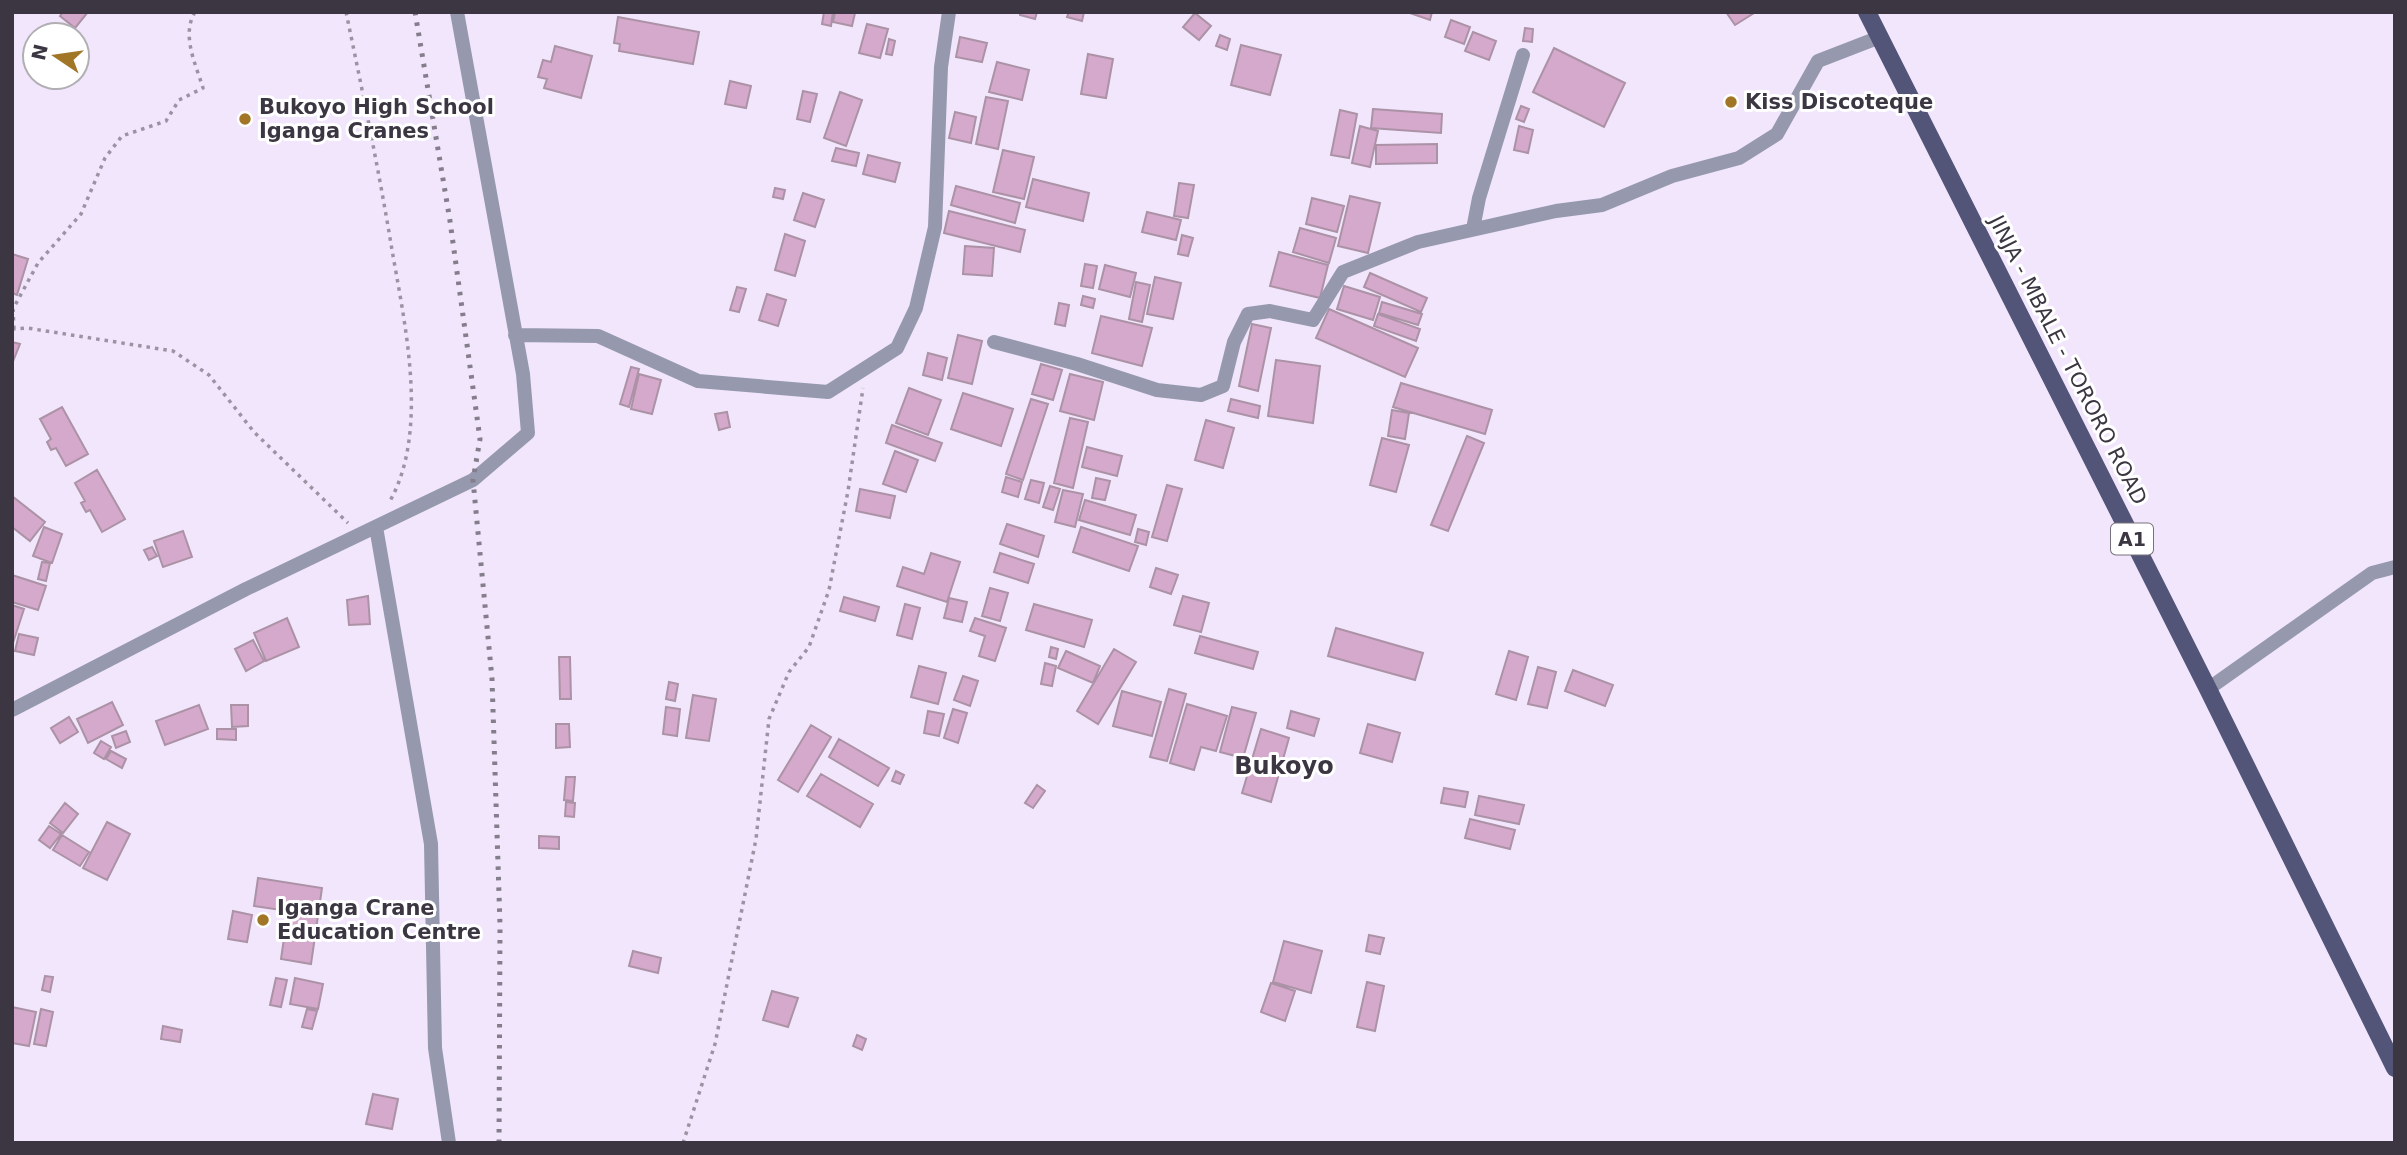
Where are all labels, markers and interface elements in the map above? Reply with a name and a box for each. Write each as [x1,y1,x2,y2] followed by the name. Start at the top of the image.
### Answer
[21,21,91,91] north arrow
[27,42,52,62] text: N
[1745,90,1933,114] place label: Kiss Discoteque
[1723,94,1739,110] marker: Kiss Discoteque
[259,95,494,143] place label: Bukoyo High School Iganga Cranes
[237,111,253,127] marker: Bukoyo High School Iganga Cranes
[1983,210,2152,509] street label: JINJA - MBALE - TORORO ROAD
[2111,524,2153,554] road number: A1
[1234,752,1334,780] district label: Bukoyo
[277,896,481,944] place label: Iganga Crane Education Centre
[255,912,271,928] marker: Iganga Crane Education Centre

